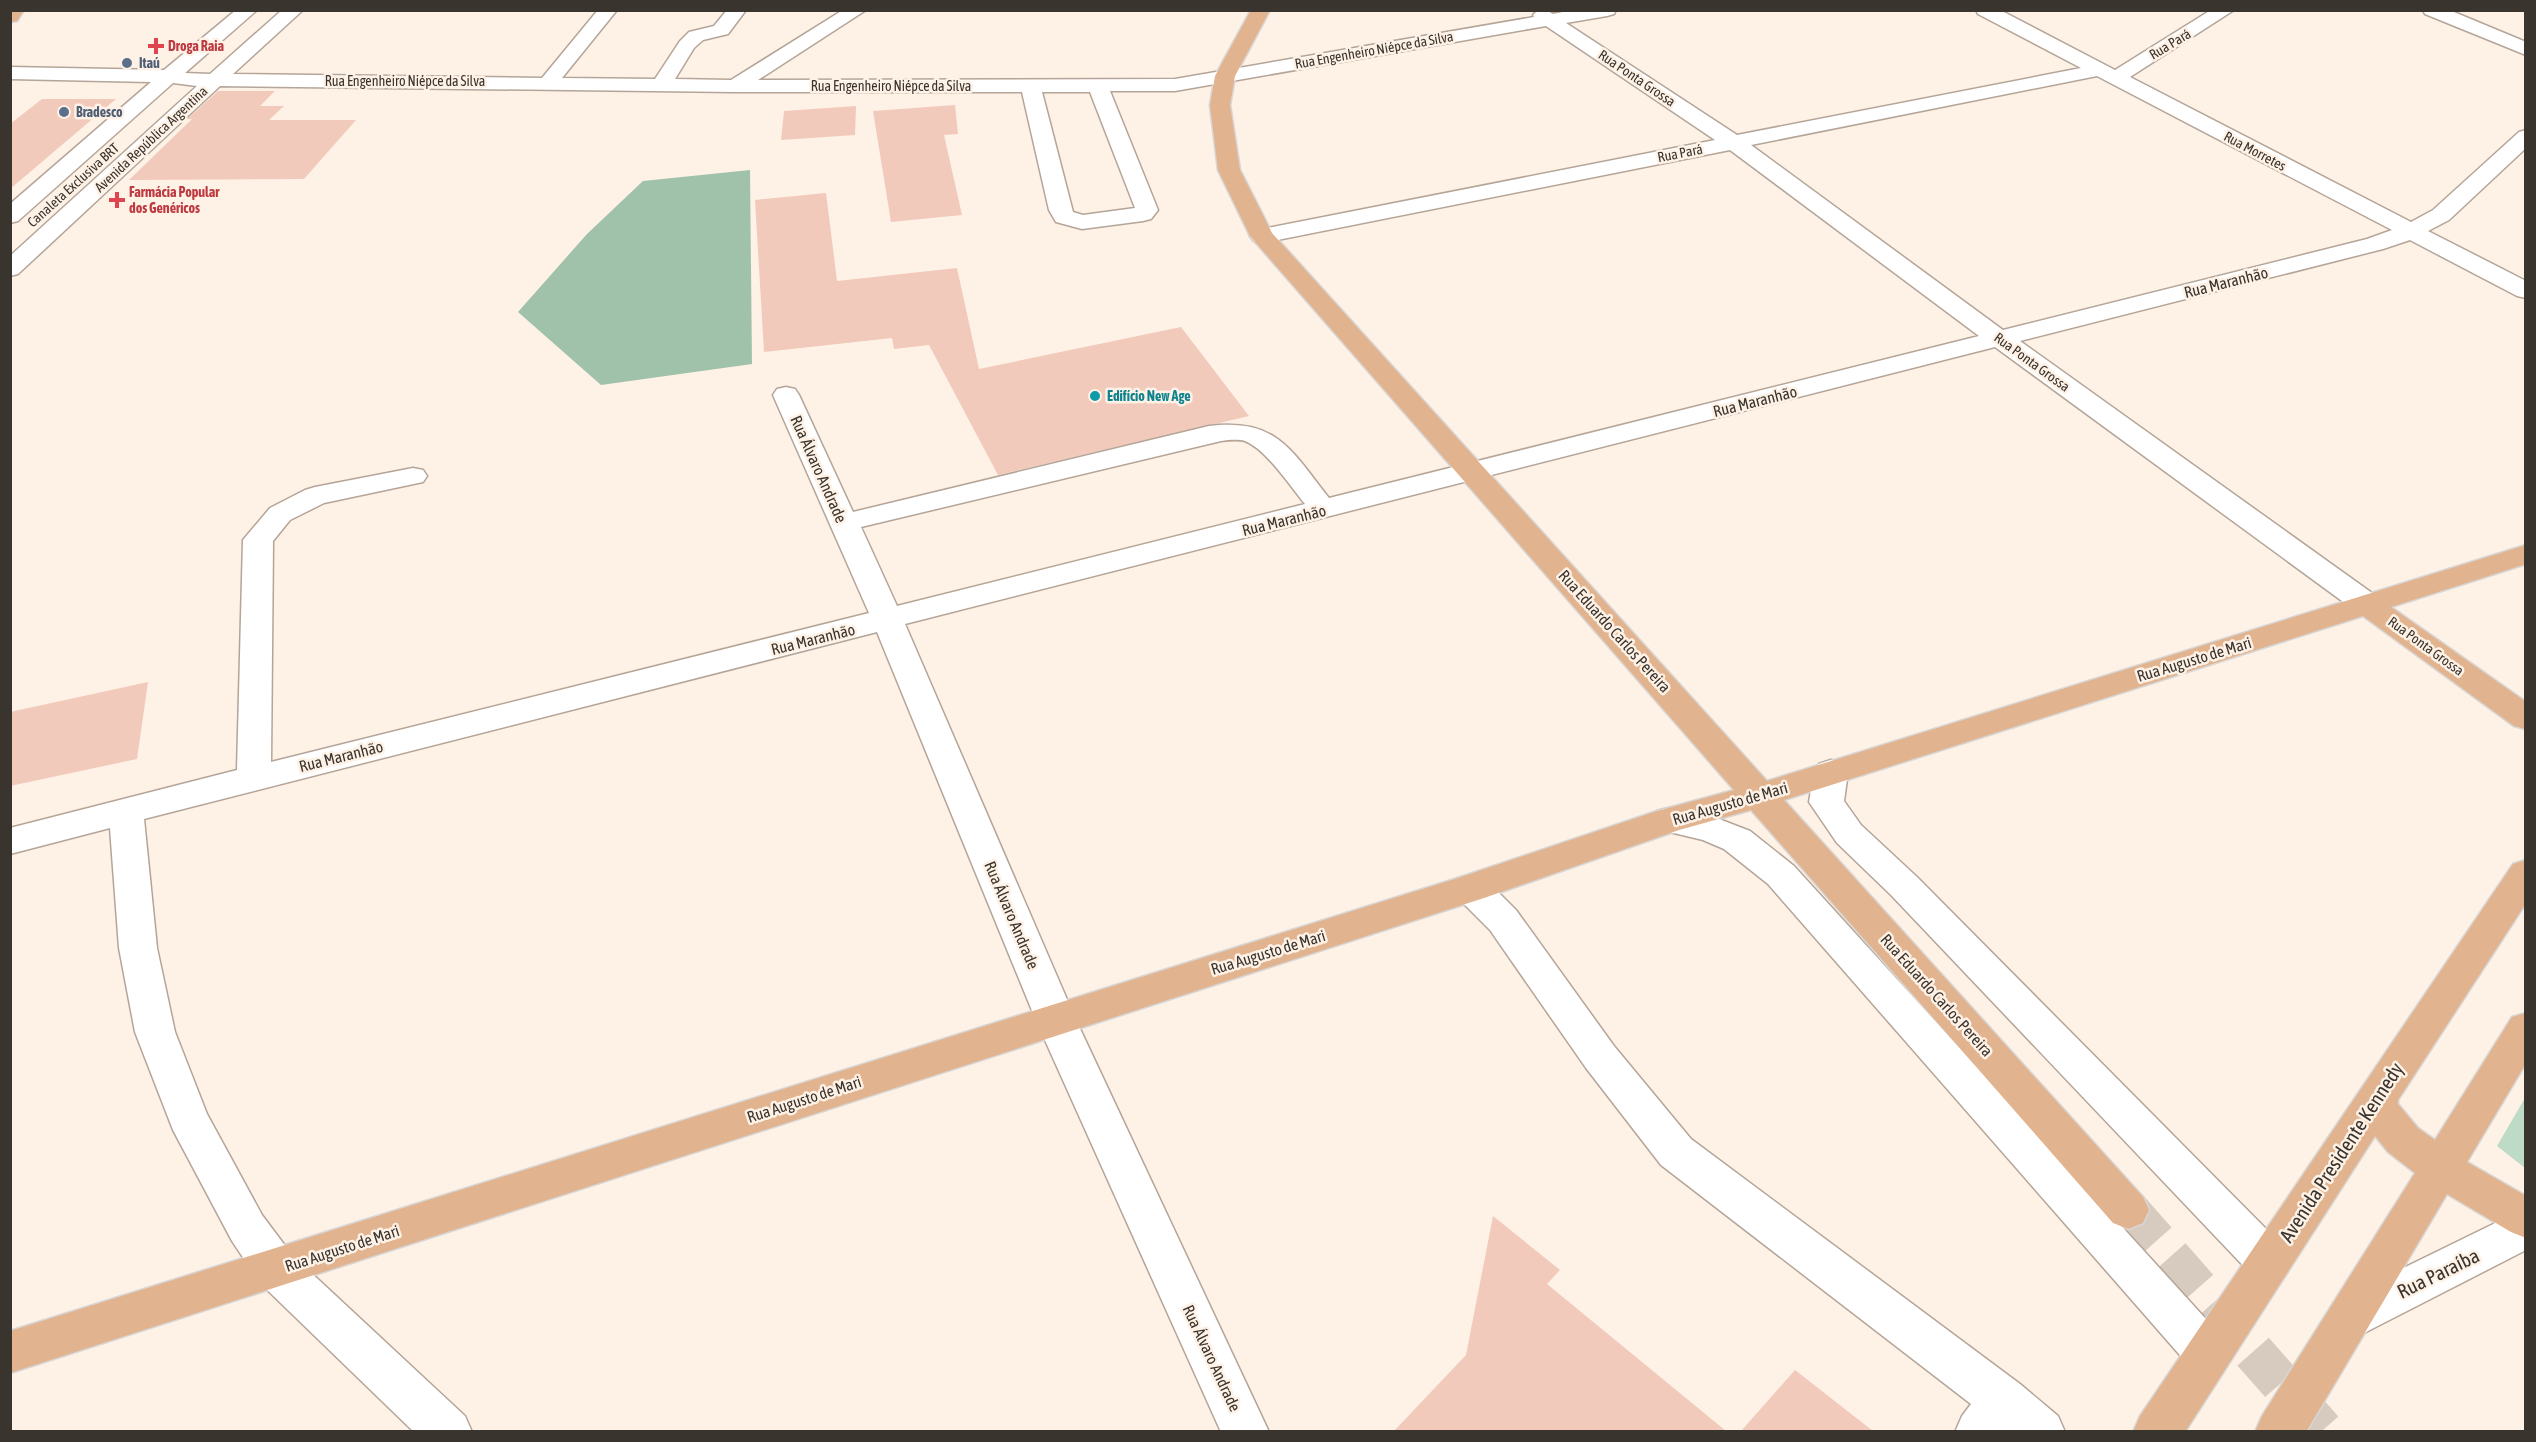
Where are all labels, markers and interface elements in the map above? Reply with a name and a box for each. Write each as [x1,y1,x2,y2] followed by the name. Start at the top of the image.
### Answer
[2146,25,2194,63] street label: Rua Pará
[1294,28,1454,72] street label: Rua Engenheiro Niépce da Silva
[168,38,224,54] place label: Droga Raia
[149,39,163,53] marker: Droga Raia
[1596,46,1678,110] street label: Rua Ponta Grossa
[139,55,160,71] place label: Itaú
[120,56,134,70] marker: Itaú
[325,73,485,89] street label: Rua Engenheiro Niépce da Silva
[811,78,971,94] street label: Rua Engenheiro Niépce da Silva
[91,83,211,195] street label: Avenida República Argentina
[76,104,123,120] place label: Bradesco
[57,105,71,119] marker: Bradesco
[2221,128,2289,174] street label: Rua Morretes
[24,140,122,230] street label: Canaleta Exclusiva BRT
[1656,141,1704,165] street label: Rua Pará
[129,184,220,216] place label: Farmácia Popular dos Genéricos
[110,193,124,207] marker: Farmácia Popular dos Genéricos
[2182,263,2270,301] street label: Rua Maranhão
[1991,329,2073,395] street label: Rua Ponta Grossa
[1711,382,1799,420] street label: Rua Maranhão
[1107,388,1191,404] place label: Edifício New Age
[1088,389,1102,403] marker: Edifício New Age
[787,413,851,525] street label: Rua Álvaro Andrade
[1240,501,1328,539] street label: Rua Maranhão
[1555,566,1675,696] street label: Rua Eduardo Carlos Pereira
[2385,613,2467,679] street label: Rua Ponta Grossa
[769,620,857,658] street label: Rua Maranhão
[2134,633,2254,686] street label: Rua Augusto de Mari
[297,737,385,775] street label: Rua Maranhão
[1670,778,1790,829] street label: Rua Augusto de Mari
[981,858,1043,972] street label: Rua Álvaro Andrade
[1208,926,1328,979] street label: Rua Augusto de Mari
[1877,930,1997,1060] street label: Rua Eduardo Carlos Pereira
[2274,1058,2408,1246] street label: Avenida Presidente Kennedy
[745,1072,864,1127] street label: Rua Augusto de Mari
[283,1221,402,1276] street label: Rua Augusto de Mari
[2393,1243,2483,1303] street label: Rua Paraíba
[1179,1302,1245,1414] street label: Rua Álvaro Andrade

